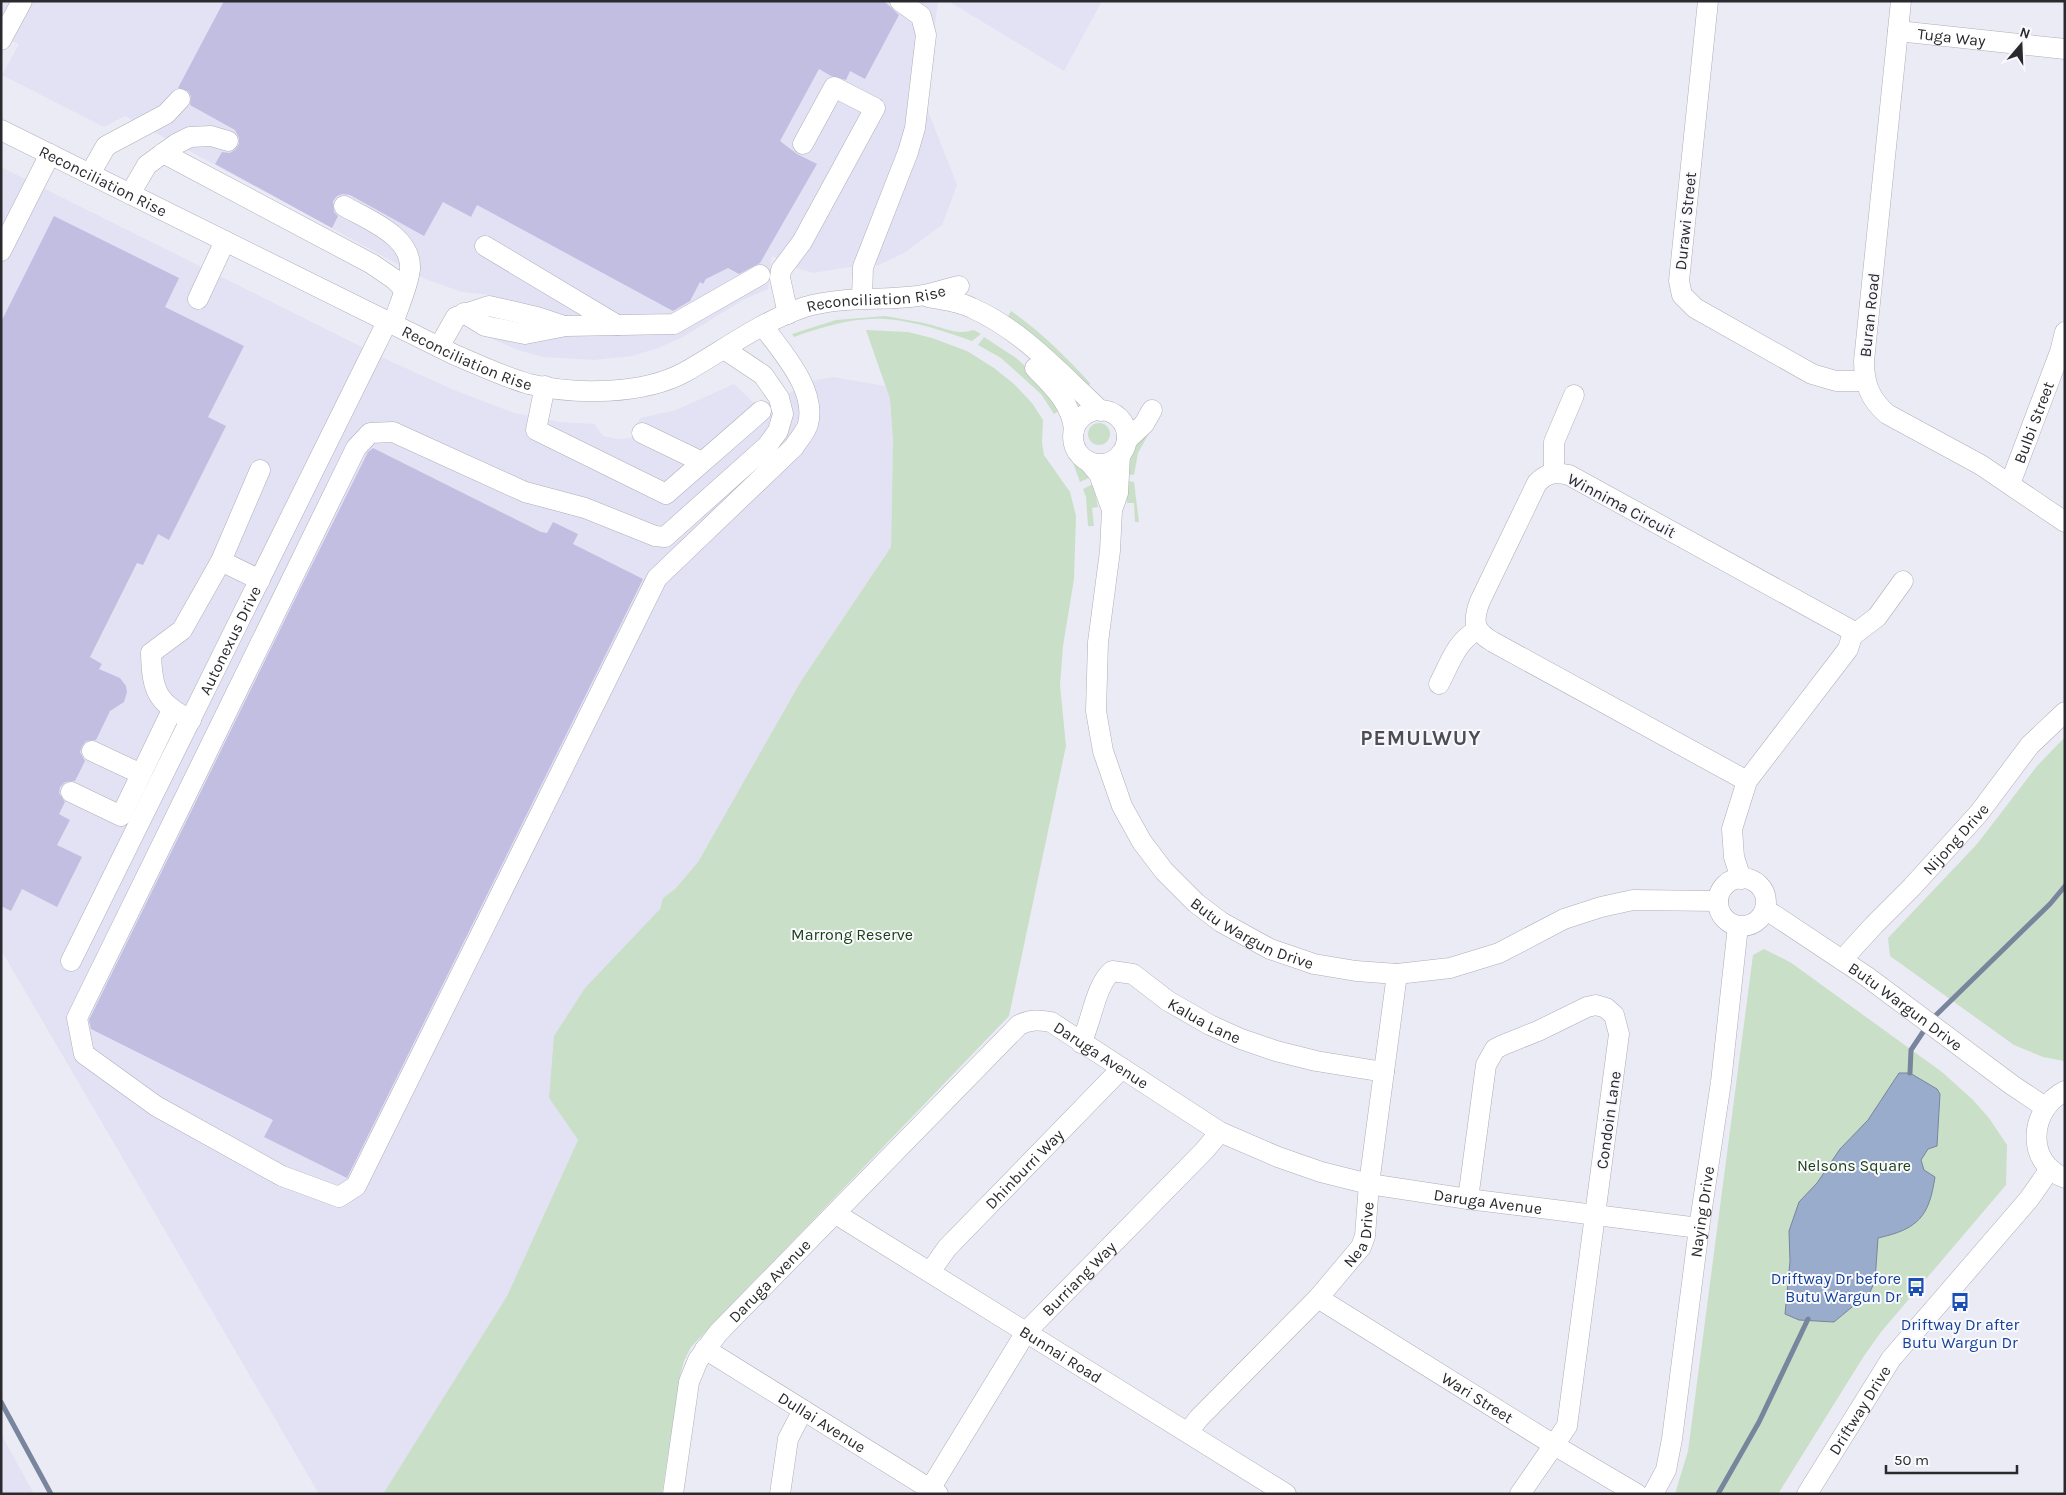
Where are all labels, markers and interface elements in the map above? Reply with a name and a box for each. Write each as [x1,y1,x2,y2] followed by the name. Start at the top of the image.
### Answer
[1996,20,2046,70] north arrow
[1917,24,1987,50] street label: Tuga Way
[2018,24,2033,43] text: N
[36,141,170,221] street label: Reconciliation Rise
[1671,171,1700,271] street label: Durawi Street
[1856,272,1883,358] street label: Buran Road
[804,281,948,316] street label: Reconciliation Rise
[399,321,534,394] street label: Reconciliation Rise
[2010,379,2058,466] street label: Bulbi Street
[1564,469,1679,542] street label: Winnima Circuit
[195,583,265,698] street label: Autonexus Drive
[1360,726,1482,750] district label: PEMULWUY
[1919,800,1993,879] street label: Nijong Drive
[1187,893,1316,973] street label: Butu Wargun Drive
[791,925,913,944] park label: Marrong Reserve
[1845,958,1966,1055] street label: Butu Wargun Drive
[1165,994,1244,1048] street label: Kalua Lane
[1050,1017,1152,1093] street label: Daruga Avenue
[1592,1070,1625,1170] street label: Condoin Lane
[981,1125,1068,1213] street label: Dhinburri Way
[1797,1156,1911,1175] park label: Nelsons Square
[1686,1165,1718,1259] street label: Naying Drive
[1432,1185,1543,1218] street label: Daruga Avenue
[1339,1201,1378,1271] street label: Nea Drive
[725,1235,815,1326] street label: Daruga Avenue
[1038,1237,1120,1320] street label: Burriang Way
[1771,1269,1901,1306] place label: Driftway Dr before Butu Wargun Dr
[1905,1276,1927,1298] bus stop icon: Driftway Dr before Butu Wargun Dr
[1949,1291,1971,1313] bus stop icon: Driftway Dr after Butu Wargun Dr
[1901,1315,2020,1352] place label: Driftway Dr after Butu Wargun Dr
[1016,1322,1105,1387] street label: Bunnai Road
[1825,1362,1895,1458] street label: Driftway Drive
[1438,1368,1517,1427] street label: Wari Street
[775,1388,869,1457] street label: Dullai Avenue
[1886,1442,2017,1474] scale bar
[1894,1451,1929,1469] text: 50 m

